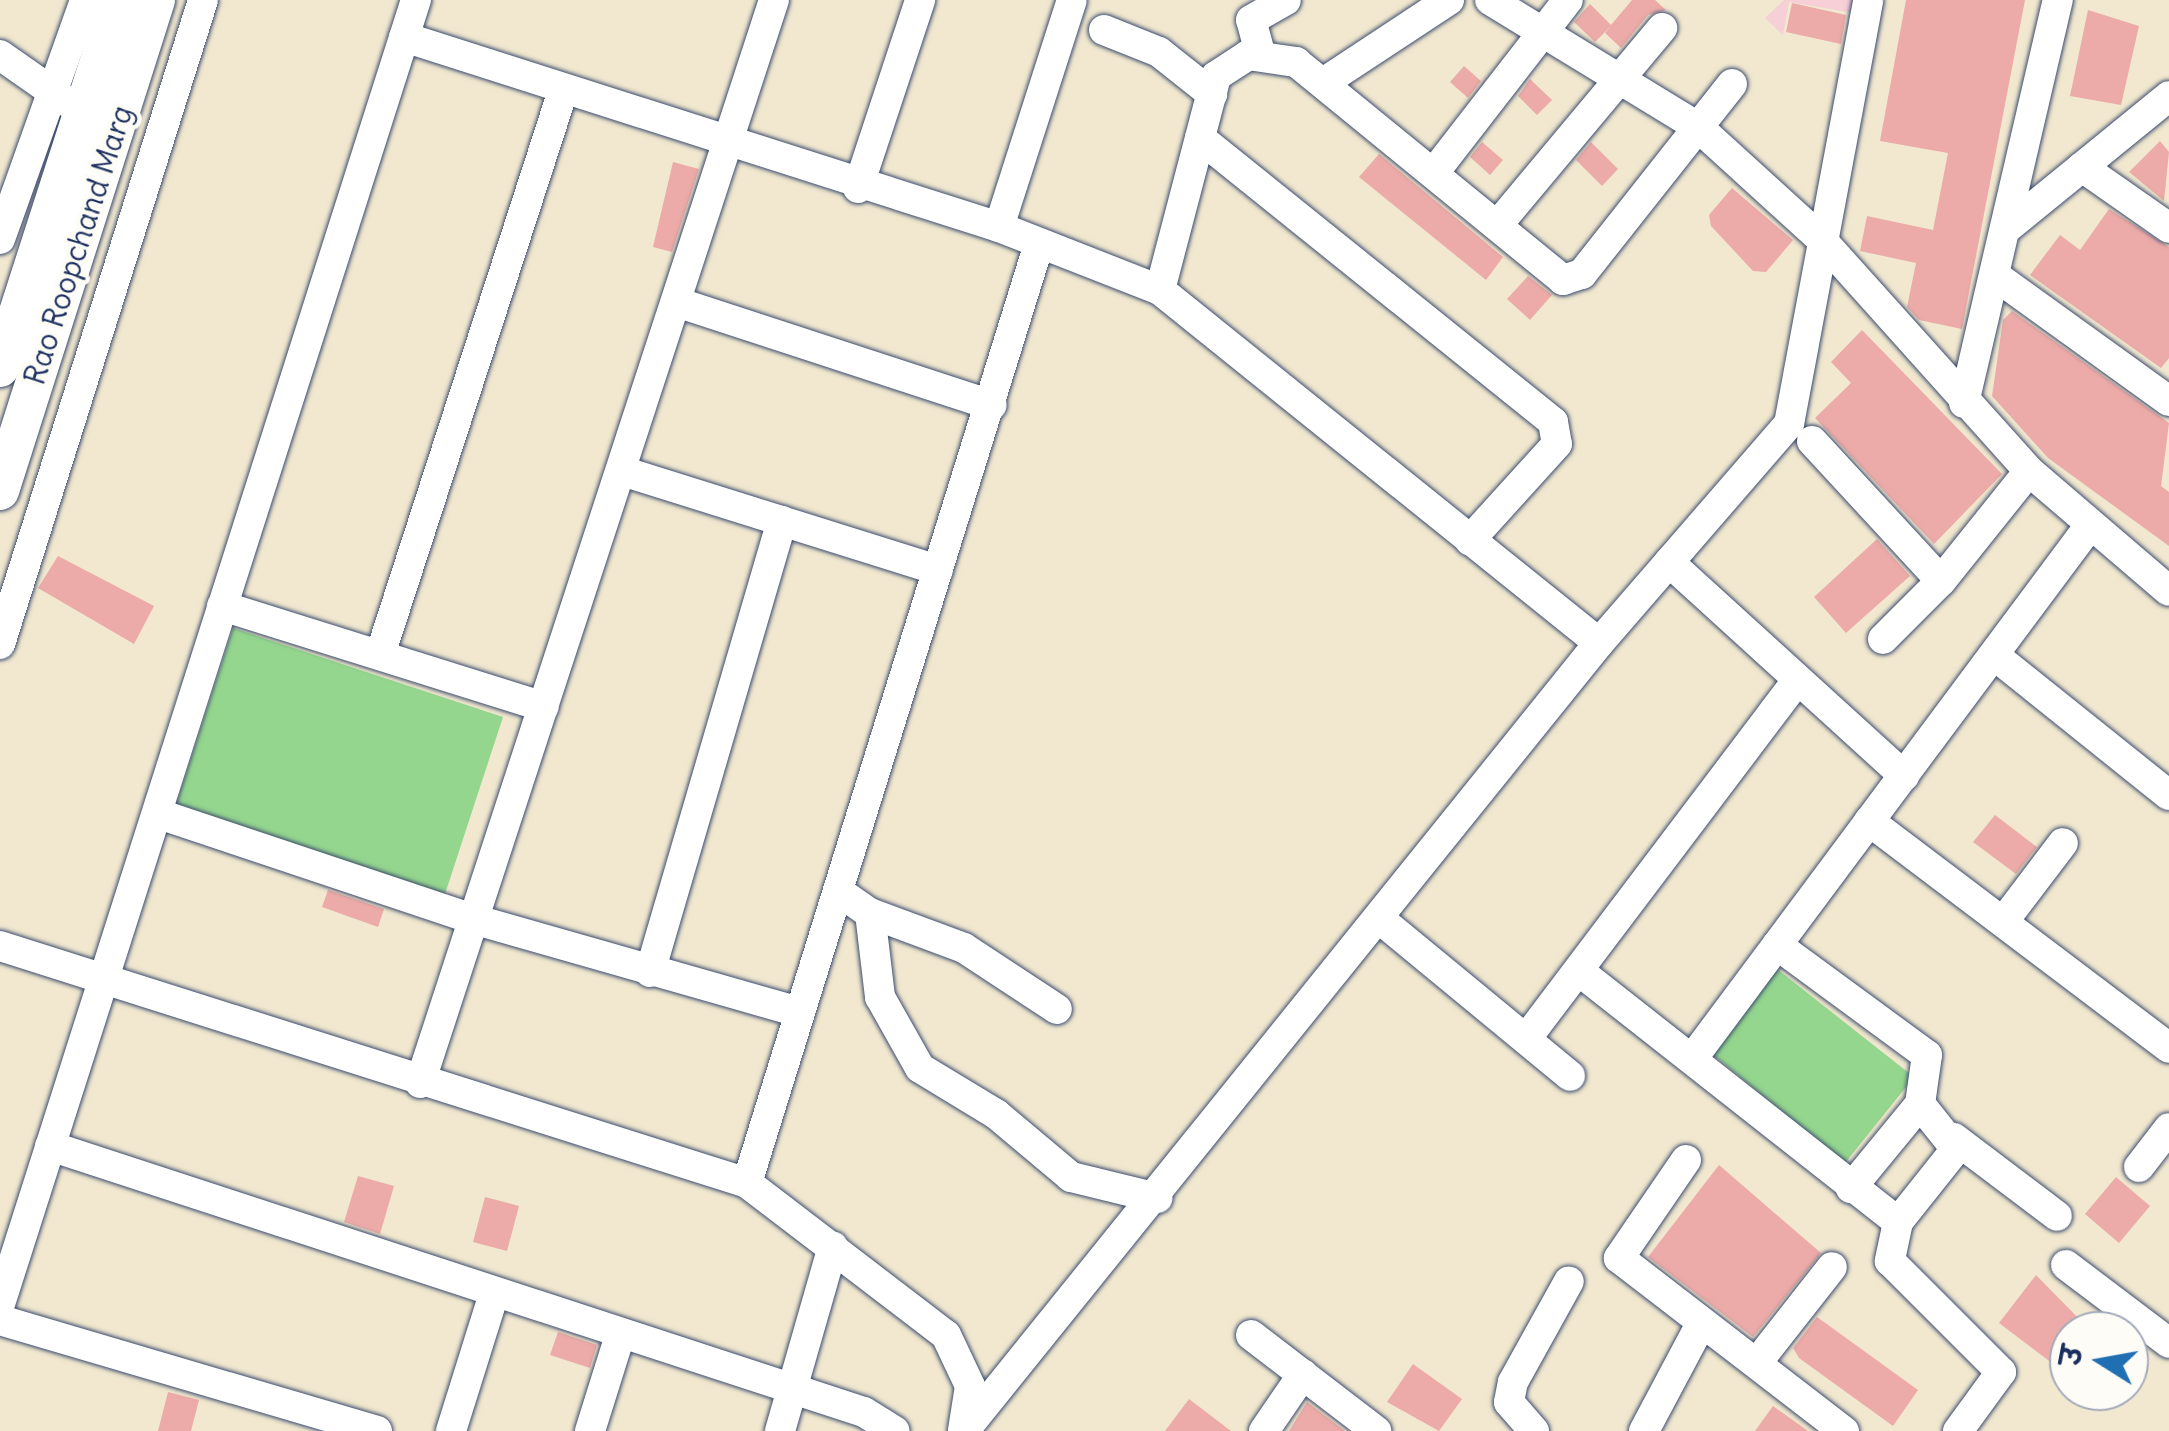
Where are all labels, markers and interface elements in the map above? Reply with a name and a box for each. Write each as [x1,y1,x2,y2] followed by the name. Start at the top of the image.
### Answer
[16,101,140,389] street label: Rao Roopchand Marg
[2049,1311,2149,1411] north arrow
[2052,1343,2091,1368] text: उ

